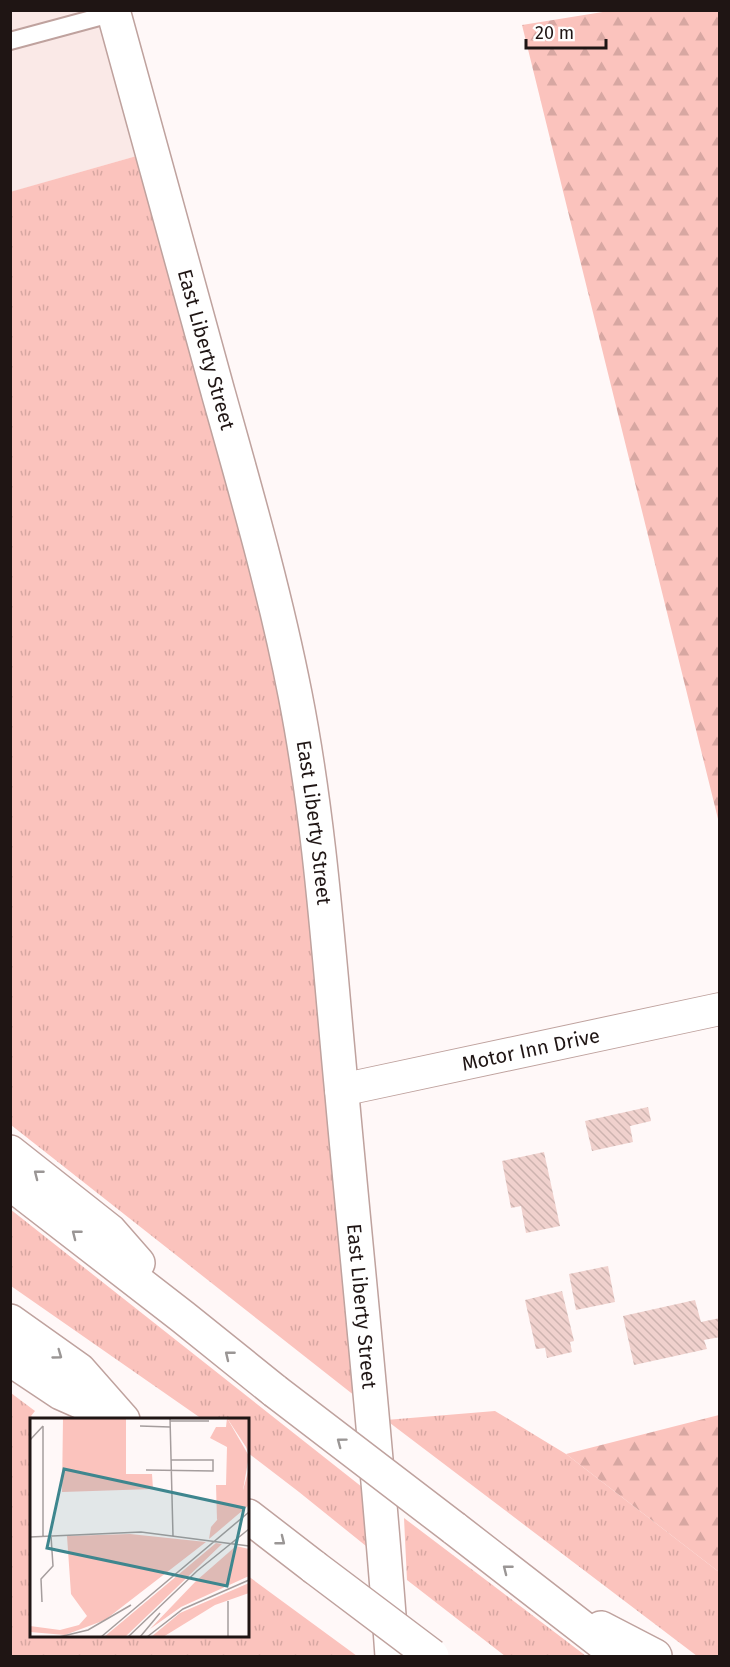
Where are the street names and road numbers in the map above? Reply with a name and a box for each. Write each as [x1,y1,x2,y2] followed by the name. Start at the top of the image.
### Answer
[173,266,240,433] street label: East Liberty Street
[292,738,337,907] street label: East Liberty Street
[459,1023,602,1076] street label: Motor Inn Drive
[342,1223,382,1391] street label: East Liberty Street

